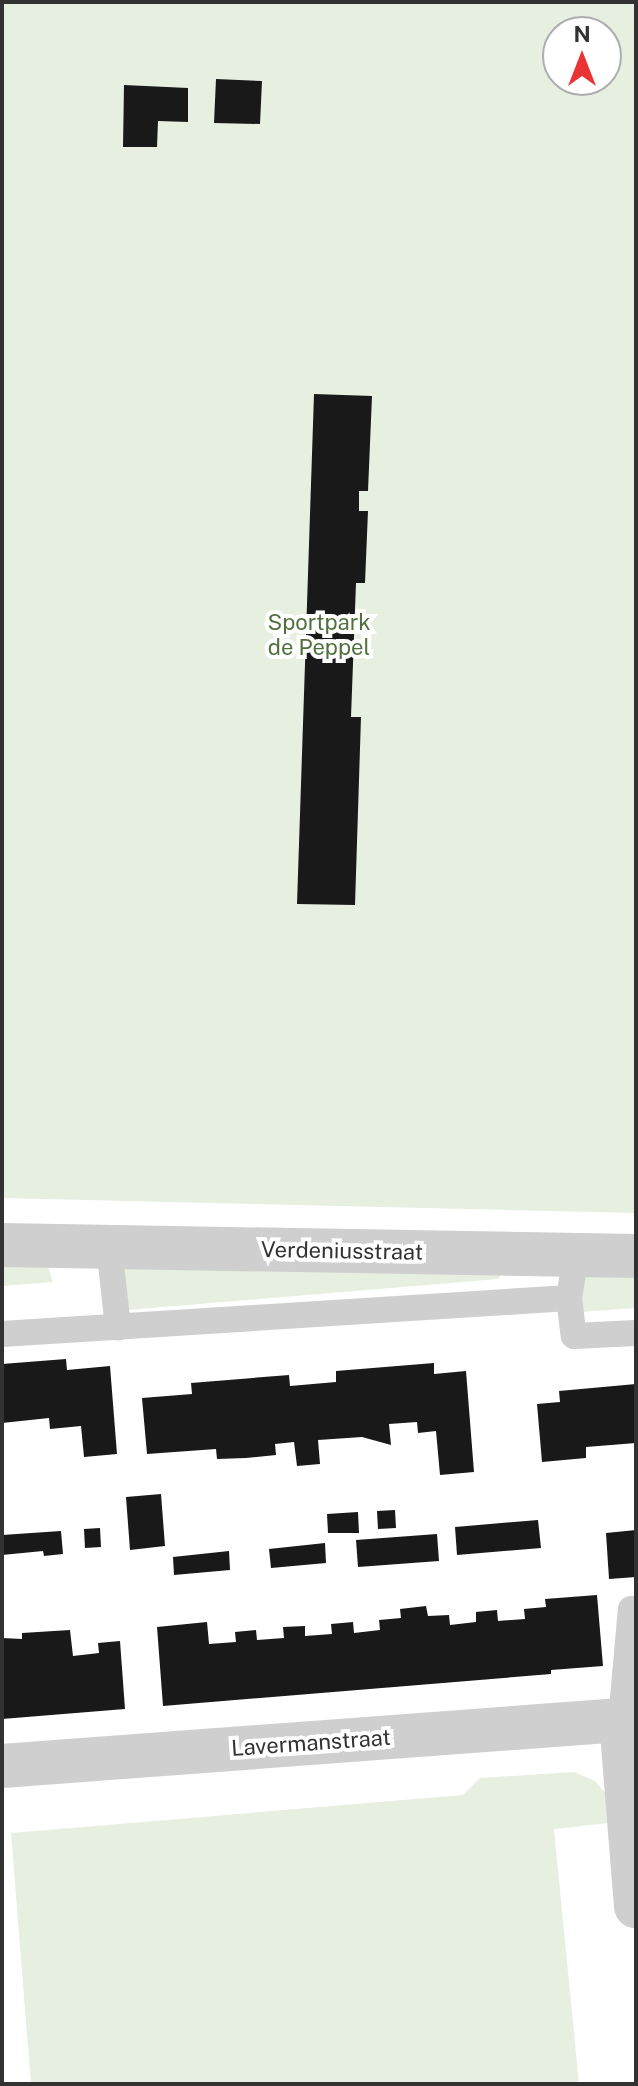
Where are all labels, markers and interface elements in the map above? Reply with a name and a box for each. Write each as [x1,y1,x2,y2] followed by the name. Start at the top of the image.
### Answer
[542,16,622,96] north arrow
[573,21,591,47] text: N
[267,609,371,660] park label: Sportpark de Peppel
[261,1236,423,1266] street label: Verdeniusstraat
[230,1724,392,1762] street label: Lavermanstraat

